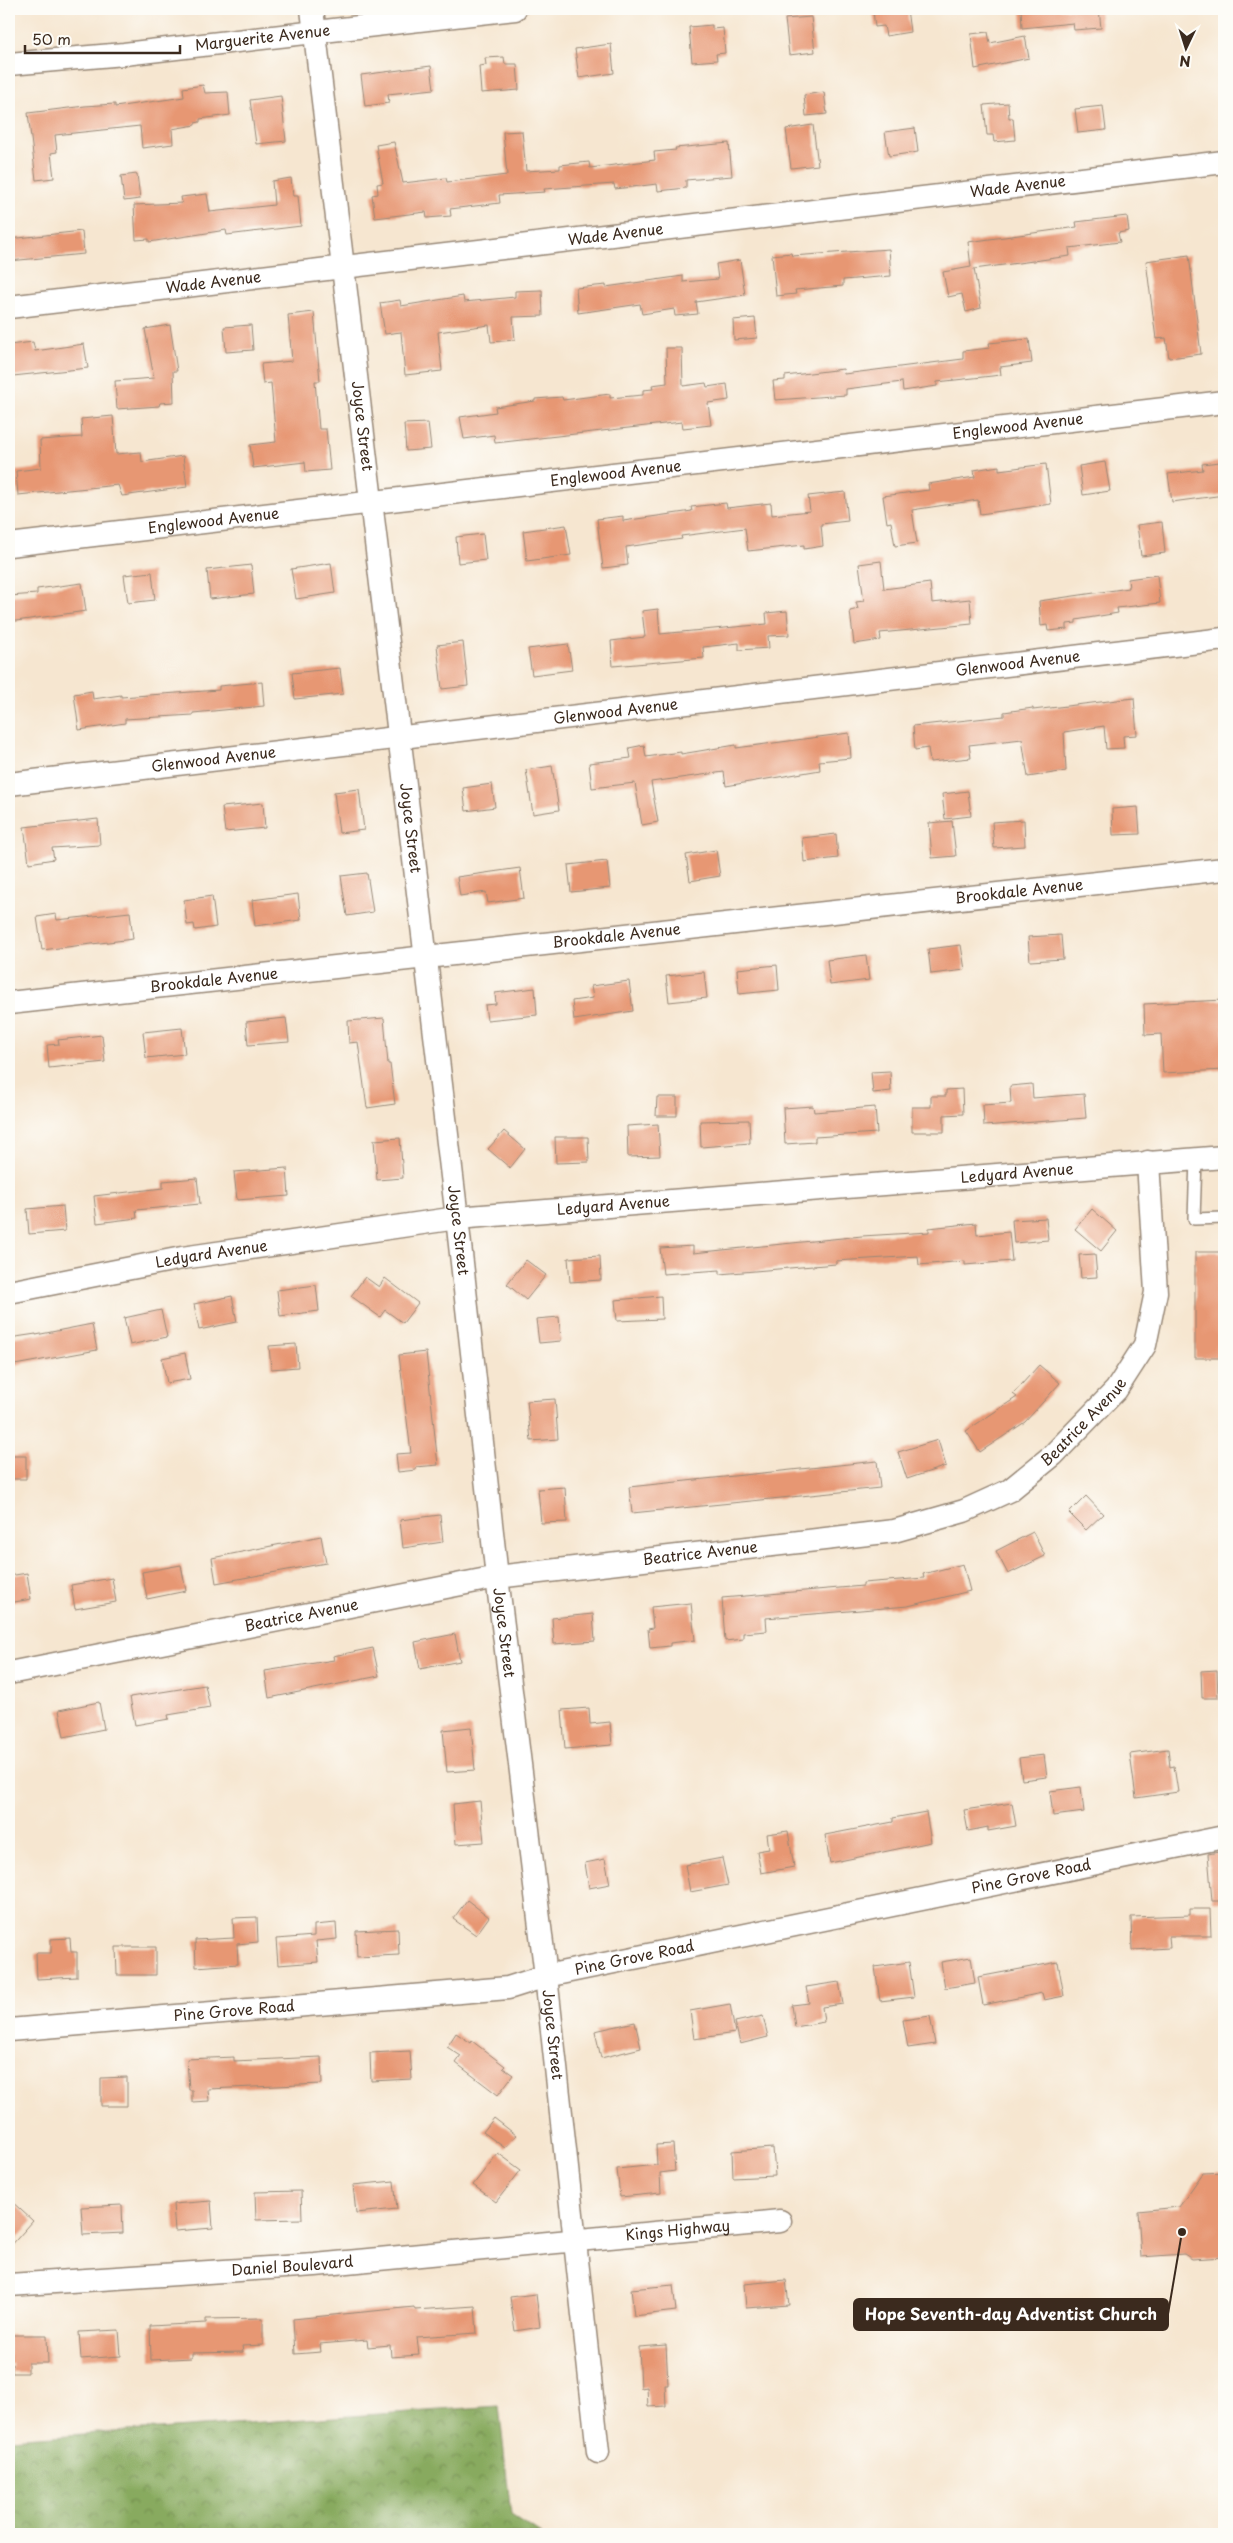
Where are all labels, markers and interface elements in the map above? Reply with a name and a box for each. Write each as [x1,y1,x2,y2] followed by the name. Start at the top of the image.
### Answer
[194,17,331,56] street label: Marguerite Avenue
[25,22,180,54] scale bar
[1160,22,1210,72] north arrow
[32,27,71,50] text: 50 m
[1179,51,1191,72] text: N
[969,168,1067,202] street label: Wade Avenue
[567,216,665,250] street label: Wade Avenue
[164,264,262,298] street label: Wade Avenue
[347,380,380,472] street label: Joyce Street
[951,406,1085,444] street label: Englewood Avenue
[549,453,682,491] street label: Englewood Avenue
[147,500,280,539] street label: Englewood Avenue
[954,643,1081,681] street label: Glenwood Avenue
[552,691,679,729] street label: Glenwood Avenue
[150,739,277,777] street label: Glenwood Avenue
[395,782,429,874] street label: Joyce Street
[953,872,1084,909] street label: Brookdale Avenue
[551,916,682,953] street label: Brookdale Avenue
[148,960,279,997] street label: Brookdale Avenue
[960,1156,1074,1188] street label: Ledyard Avenue
[443,1184,476,1276] street label: Joyce Street
[556,1188,670,1220] street label: Ledyard Avenue
[153,1233,269,1273] street label: Ledyard Avenue
[1035,1373,1131,1471] street label: Beatrice Avenue
[641,1534,759,1570] street label: Beatrice Avenue
[488,1586,522,1679] street label: Joyce Street
[242,1592,360,1636] street label: Beatrice Avenue
[969,1852,1093,1898] street label: Pine Grove Road
[572,1933,696,1980] street label: Pine Grove Road
[538,1988,570,2081] street label: Joyce Street
[173,1993,296,2026] street label: Pine Grove Road
[624,2213,731,2246] street label: Kings Highway
[231,2248,354,2280] street label: Daniel Boulevard
[854,2299,1168,2330] callout: Hope Seventh-day Adventist Church
[865,2301,1157,2325] text: Hope Seventh-day Adventist Church

